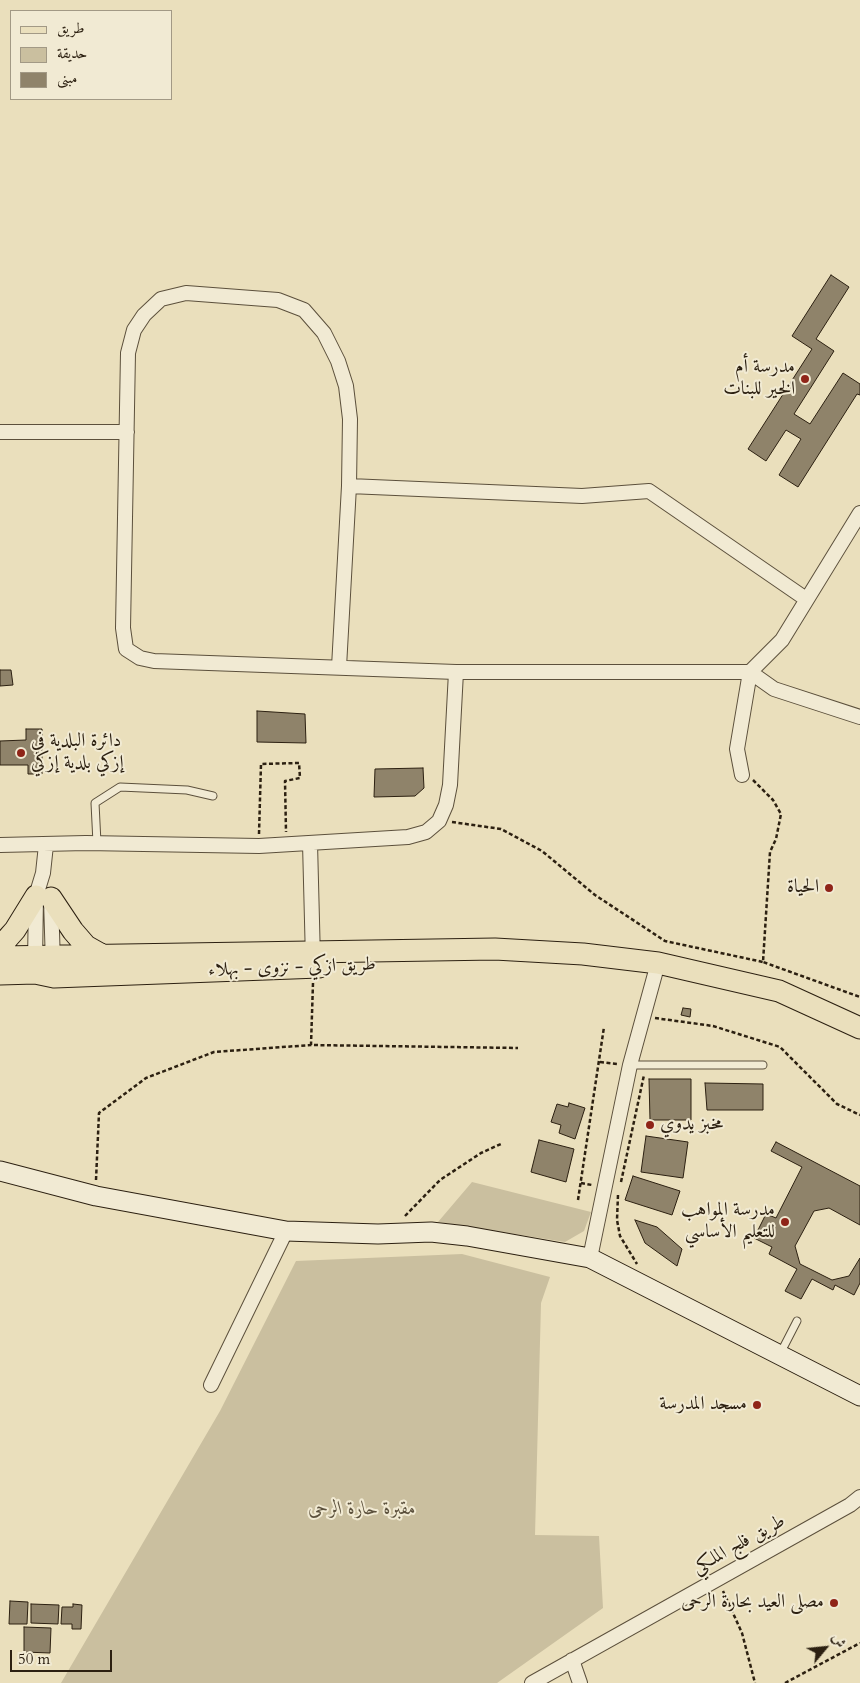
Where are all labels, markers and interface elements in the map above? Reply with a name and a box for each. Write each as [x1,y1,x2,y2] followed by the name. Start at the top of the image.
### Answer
[10,10,172,100] legend
[57,18,84,38] text: طريق
[57,43,87,63] text: حديقة
[57,68,77,88] text: مبنى
[723,357,795,401] place label: مدرسة أم الخير للبنات
[799,373,811,385] marker: مدرسة أم الخير للبنات
[31,731,124,775] place label: دائرة البلدية في إزكي بلدية إزكي
[15,747,27,759] marker: دائرة البلدية في إزكي بلدية إزكي
[787,877,819,899] place label: الحياة
[823,882,835,894] marker: الحياة
[208,954,376,982] street label: طريق ازكي - نزوى - بهلاء
[660,1114,723,1136] place label: مخبز يدوي
[644,1119,656,1131] marker: مخبز يدوي
[681,1200,775,1244] place label: مدرسة المواهب للتعليم الأساسي
[779,1216,791,1228] marker: مدرسة المواهب للتعليم الأساسي
[659,1394,747,1416] place label: مسجد المدرسة
[751,1399,763,1411] marker: مسجد المدرسة
[308,1499,416,1521] park label: مقبرة حارة الرحى
[689,1510,789,1580] street label: طريق فلج الملكي
[681,1592,824,1614] place label: مصلى العيد بحارة الرحى
[828,1597,840,1609] marker: مصلى العيد بحارة الرحى
[800,1623,850,1673] north arrow
[827,1630,850,1651] text: ش
[12,1640,115,1672] scale bar
[18,1649,50,1669] text: 50 m

